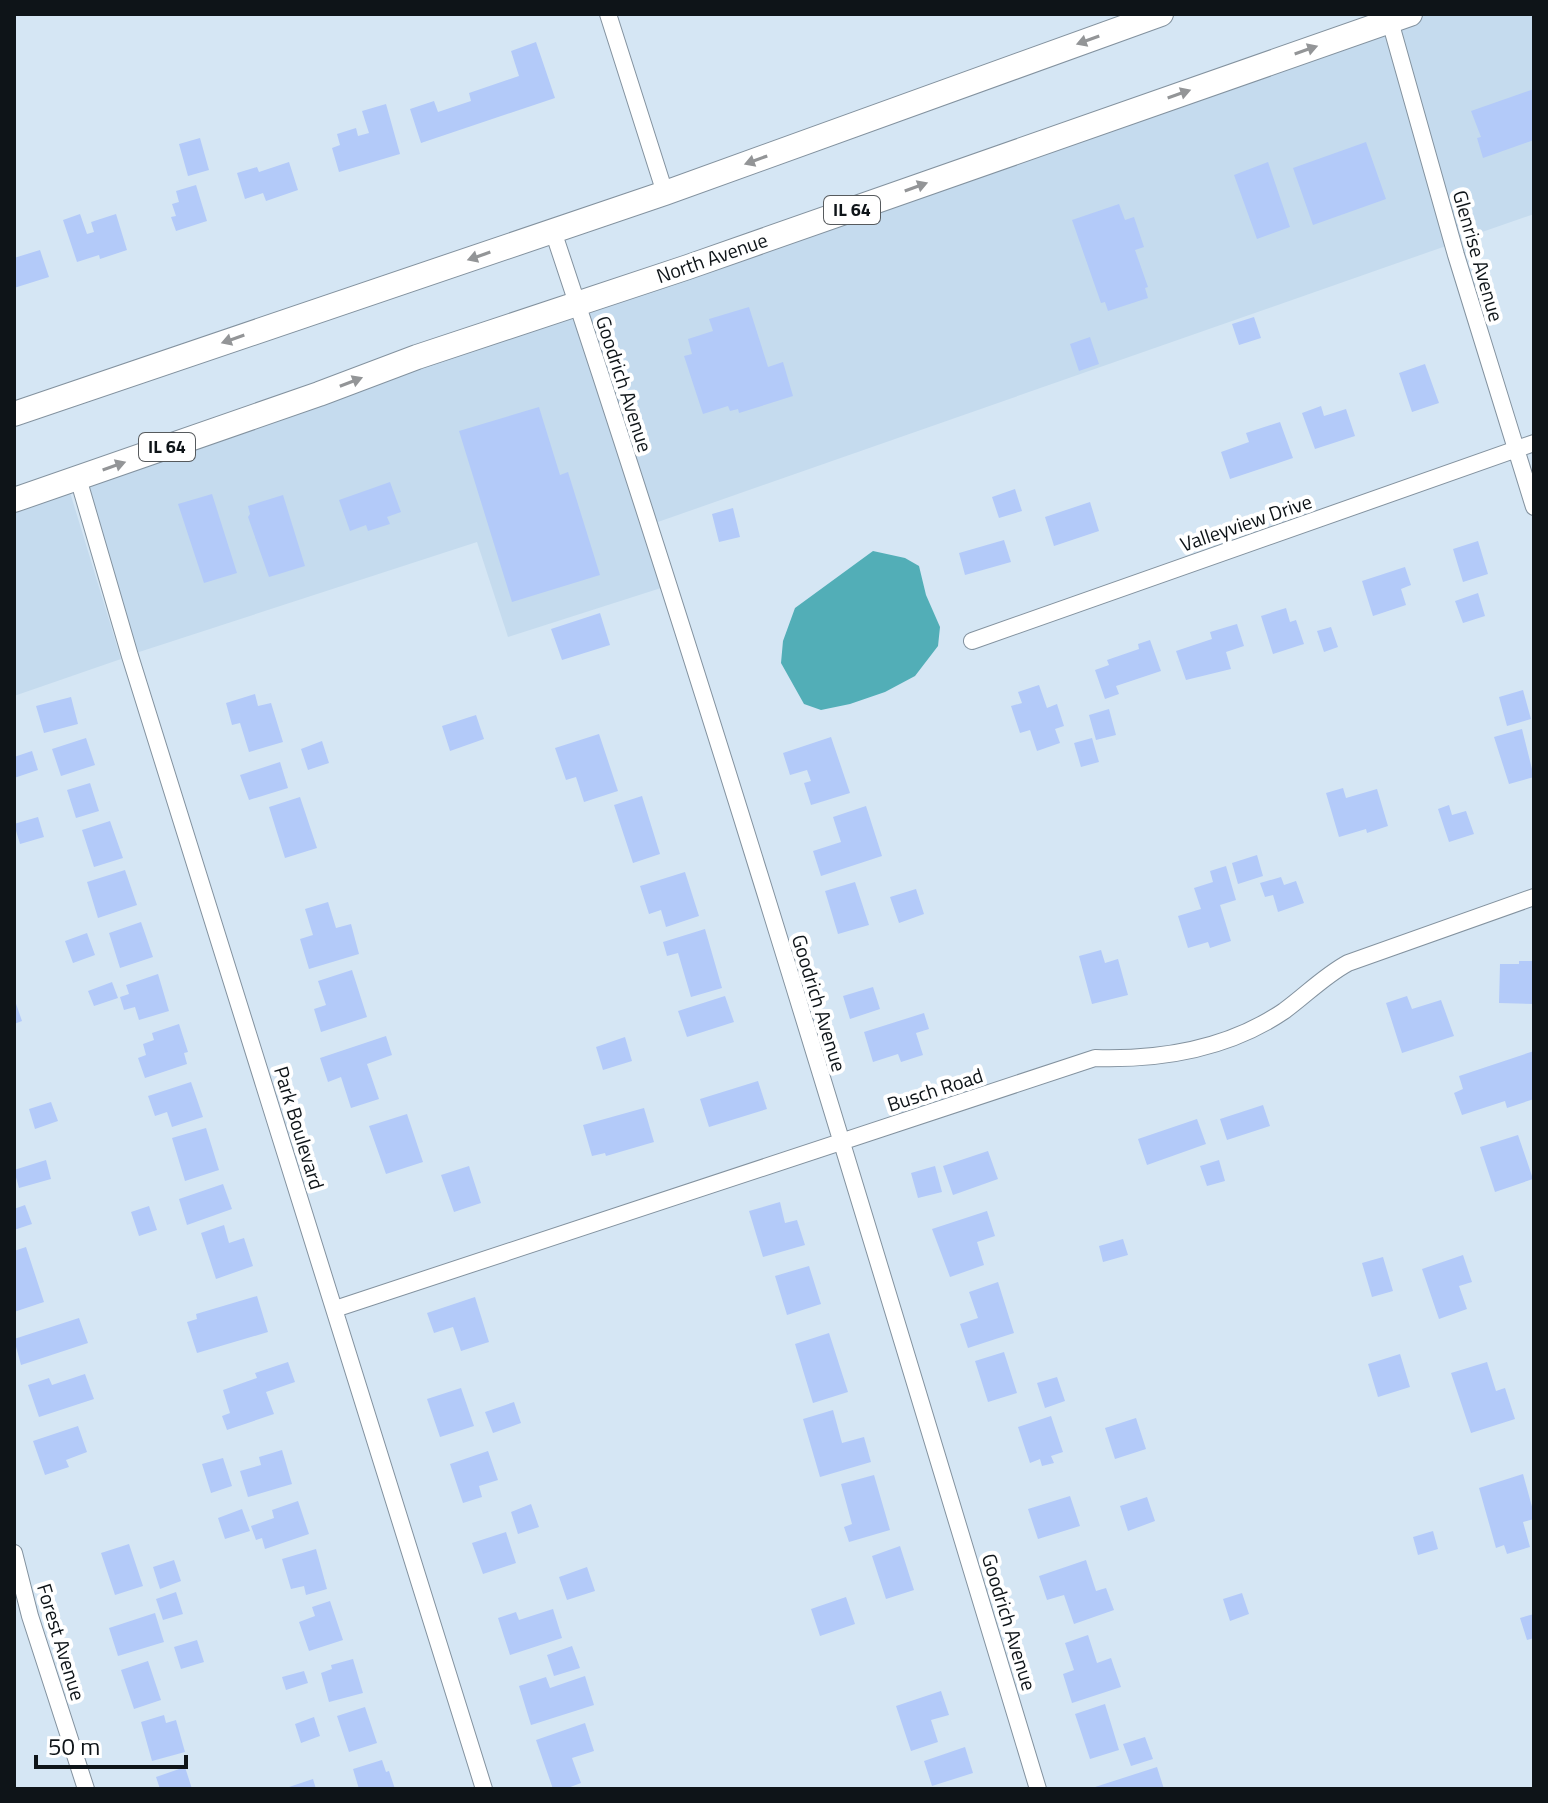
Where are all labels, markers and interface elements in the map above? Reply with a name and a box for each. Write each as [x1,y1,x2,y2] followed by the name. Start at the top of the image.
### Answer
[1076,35,1100,47] one-way arrow
[1294,44,1318,56] one-way arrow
[1167,87,1191,99] one-way arrow
[744,155,768,167] one-way arrow
[904,180,928,193] one-way arrow
[1445,186,1512,325] street label: Glenrise Avenue
[824,196,880,224] road number: IL 64
[652,224,772,291] street label: North Avenue
[467,250,491,263] one-way arrow
[588,312,661,456] street label: Goodrich Avenue
[221,334,245,346] one-way arrow
[339,375,363,388] one-way arrow
[139,433,195,461] road number: IL 64
[102,459,126,471] one-way arrow
[1176,486,1316,560] street label: Valleyview Drive
[784,931,855,1075] street label: Goodrich Avenue
[883,1059,987,1120] street label: Busch Road
[266,1062,333,1193] street label: Park Boulevard
[974,1550,1045,1694] street label: Goodrich Avenue
[29,1580,94,1704] street label: Forest Avenue
[36,1719,186,1769] scale bar
[48,1728,100,1764] text: 50 m

